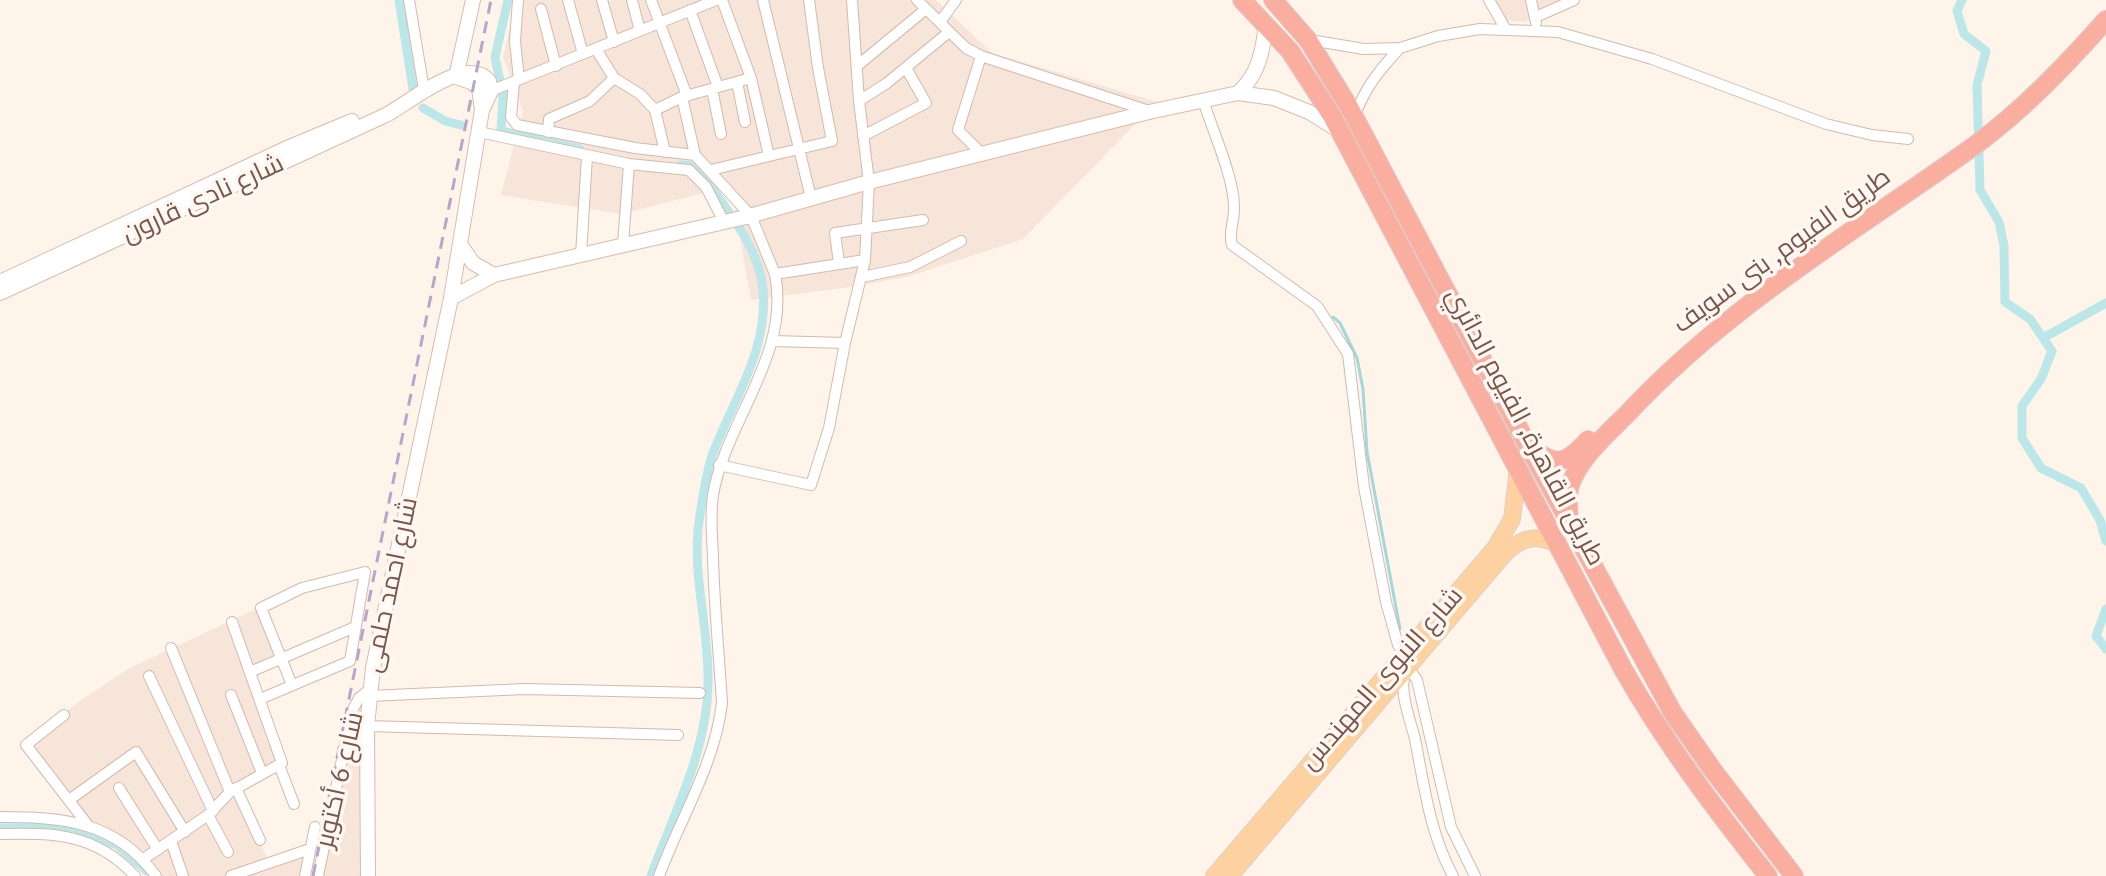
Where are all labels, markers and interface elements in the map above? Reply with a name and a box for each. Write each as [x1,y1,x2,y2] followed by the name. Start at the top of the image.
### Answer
[117,148,289,250] street label: شارع نادى قارون
[1667,162,1897,340] street label: طريق الفيوم, بنى سويف
[1439,283,1611,571] street label: طريق القاهرة, الفيوم الدائري
[357,494,425,676] street label: شارع احمد حلمى
[1294,581,1470,777] street label: شارع النبوى المهندس
[309,709,371,851] street label: شارع 6 أكتوبر

